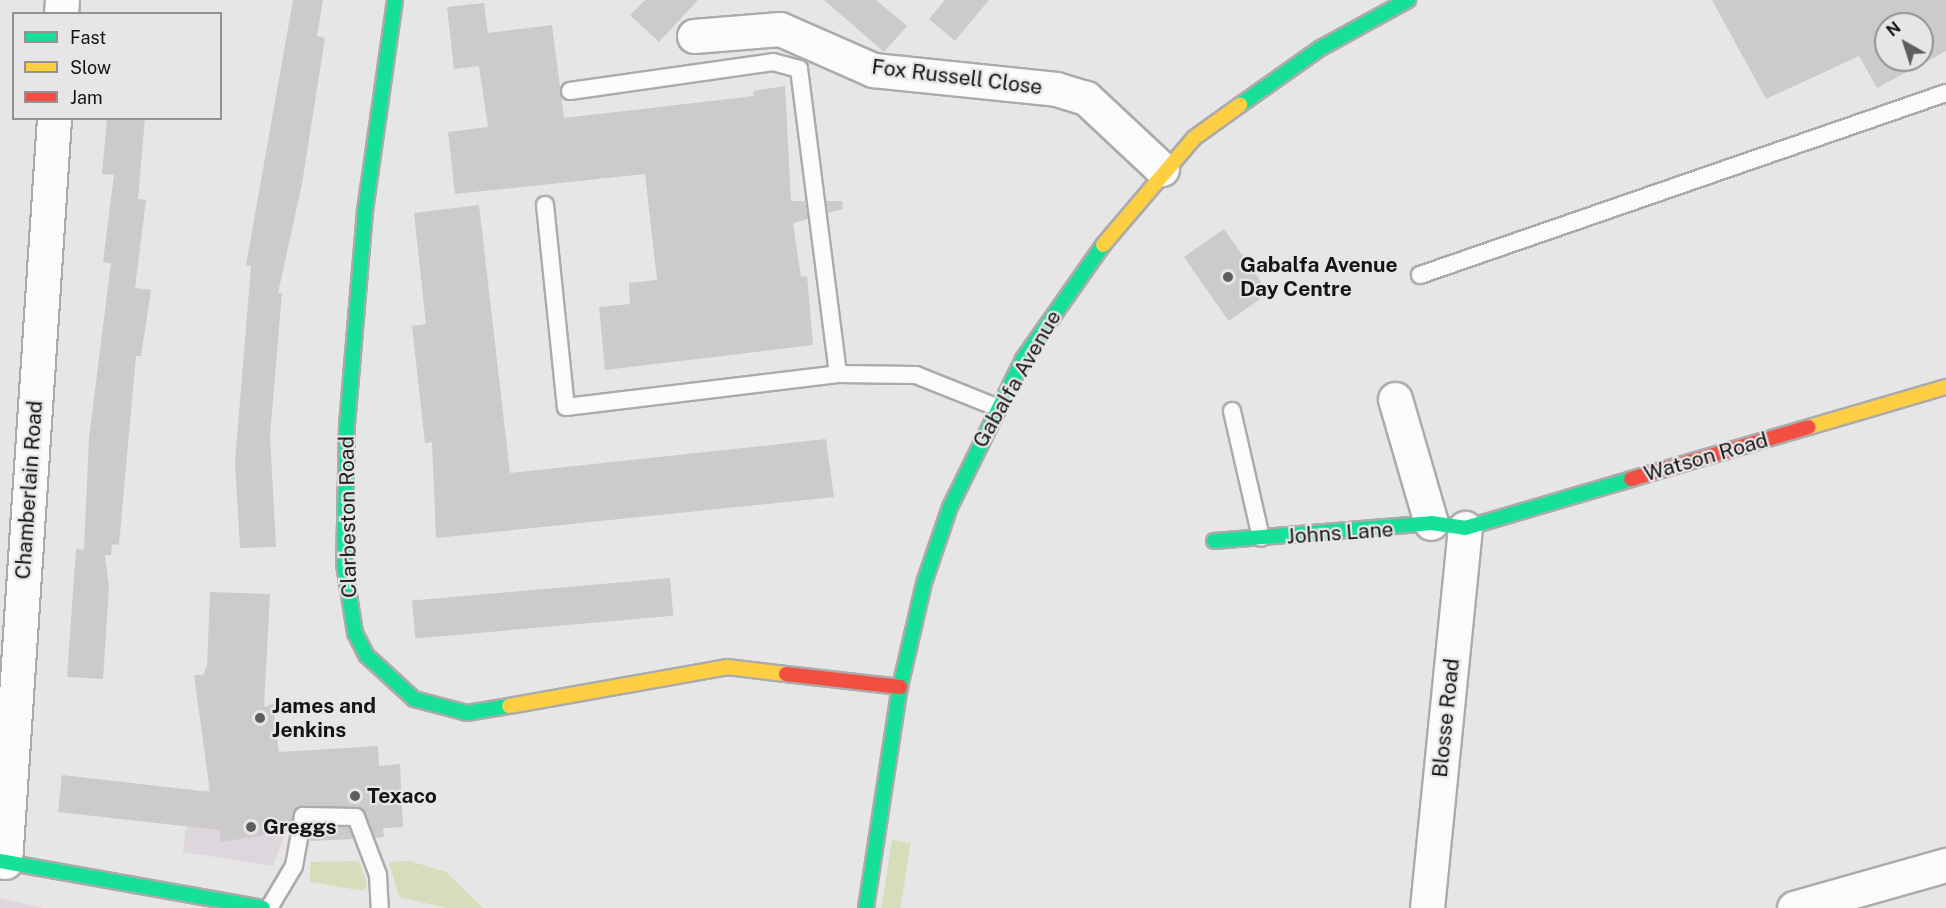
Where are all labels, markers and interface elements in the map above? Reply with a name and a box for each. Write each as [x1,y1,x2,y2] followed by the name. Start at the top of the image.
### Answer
[12,12,222,120] legend
[1874,12,1934,72] north arrow
[1883,18,1904,41] text: N
[70,27,106,48] text: Fast
[870,54,1044,100] street label: Fox Russell Close
[70,57,111,78] text: Slow
[70,87,103,108] text: Jam
[1240,252,1398,302] place label: Gabalfa Avenue Day Centre
[1221,270,1235,284] marker: Gabalfa Avenue Day Centre
[968,306,1066,452] street label: Gabalfa Avenue
[10,400,48,580] street label: Chamberlain Road
[1641,427,1771,487] street label: Watson Road
[334,436,362,598] street label: Clarbeston Road
[1286,517,1394,549] street label: Johns Lane
[1427,657,1465,779] street label: Blosse Road
[272,693,376,743] place label: James and Jenkins
[253,711,267,725] marker: James and Jenkins
[367,783,437,809] place label: Texaco
[348,789,362,803] marker: Texaco
[263,814,337,840] place label: Greggs
[244,820,258,834] marker: Greggs

